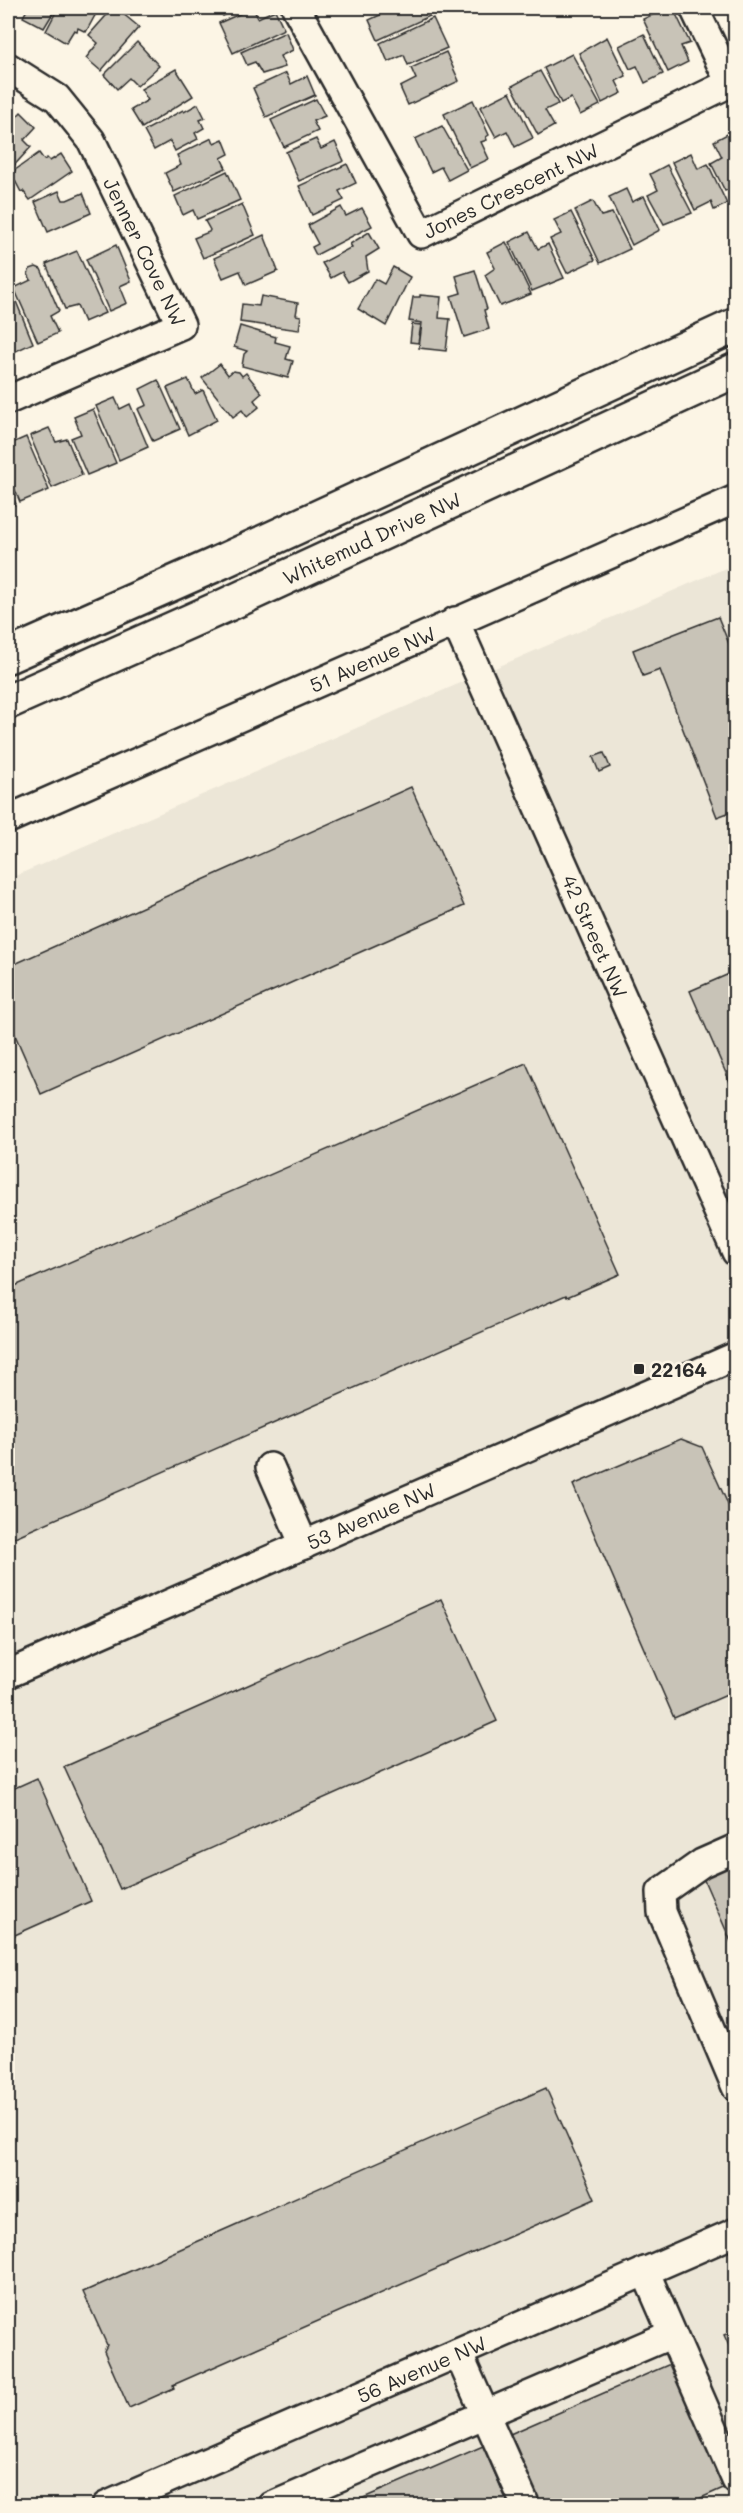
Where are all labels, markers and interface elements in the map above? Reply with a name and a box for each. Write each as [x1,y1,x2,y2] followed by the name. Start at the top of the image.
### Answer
[419,136,602,244] street label: Jones Crescent NW
[98,173,192,330] street label: Jenner Cove NW
[278,486,465,590] street label: Whitemud Drive NW
[305,620,439,698] street label: 51 Avenue NW
[557,871,634,1002] street label: 42 Street NW
[651,1356,707,1382] place label: 22164
[632,1362,646,1376] marker: 22164
[303,1476,439,1555] street label: 53 Avenue NW
[353,2329,490,2408] street label: 56 Avenue NW

